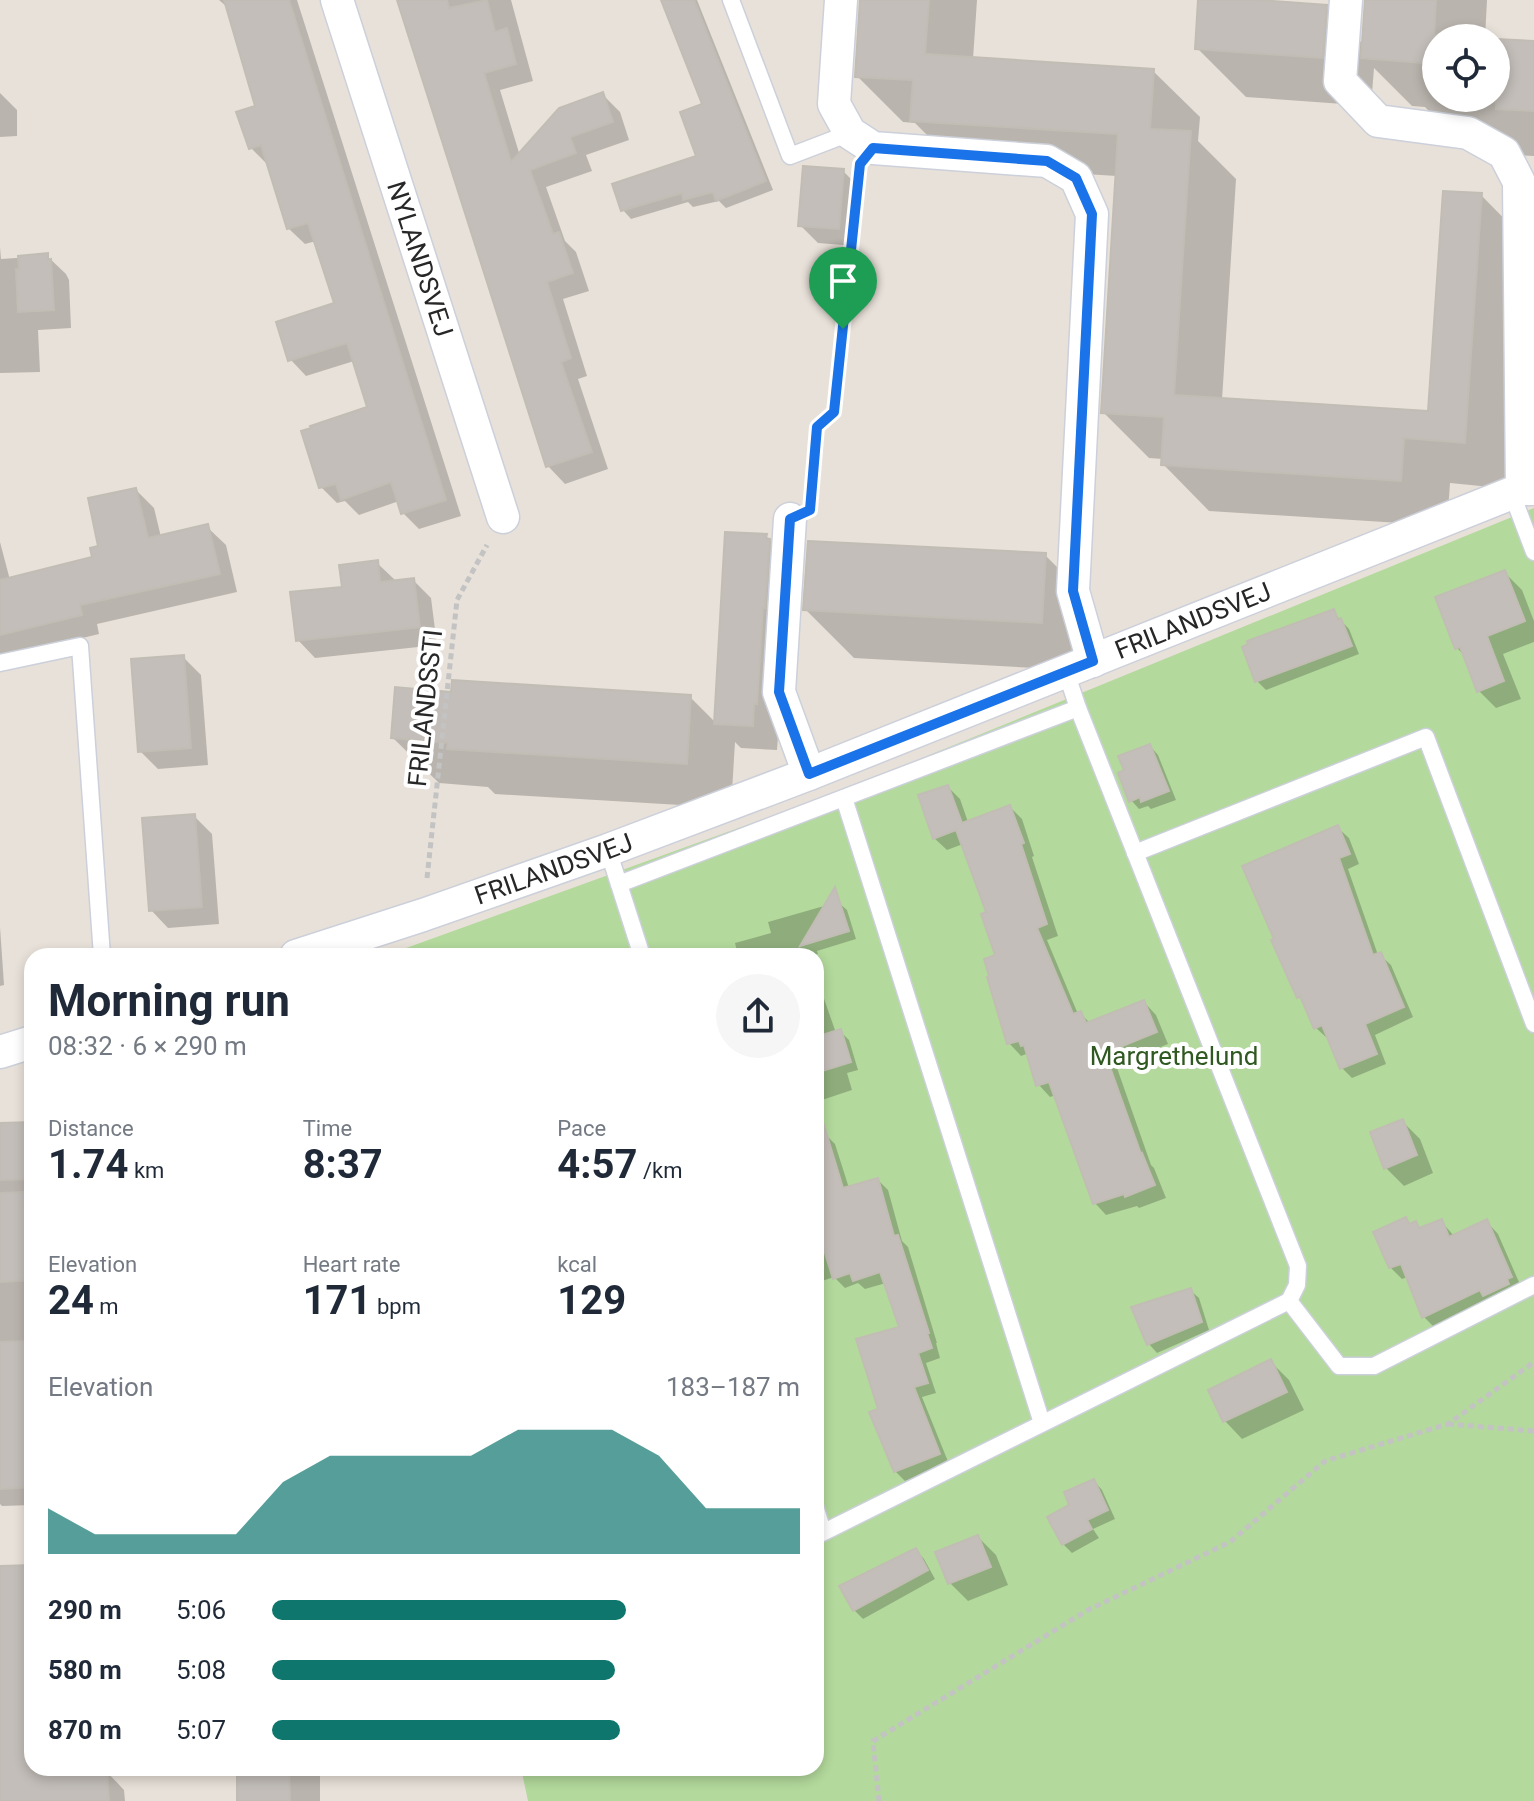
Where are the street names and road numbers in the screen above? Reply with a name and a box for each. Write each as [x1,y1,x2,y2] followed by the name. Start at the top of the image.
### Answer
[381,177,459,341] street label: NYLANDSVEJ
[1111,576,1275,665] street label: FRILANDSVEJ
[402,628,448,788] street label: FRILANDSSTI
[471,827,637,911] street label: FRILANDSVEJ

